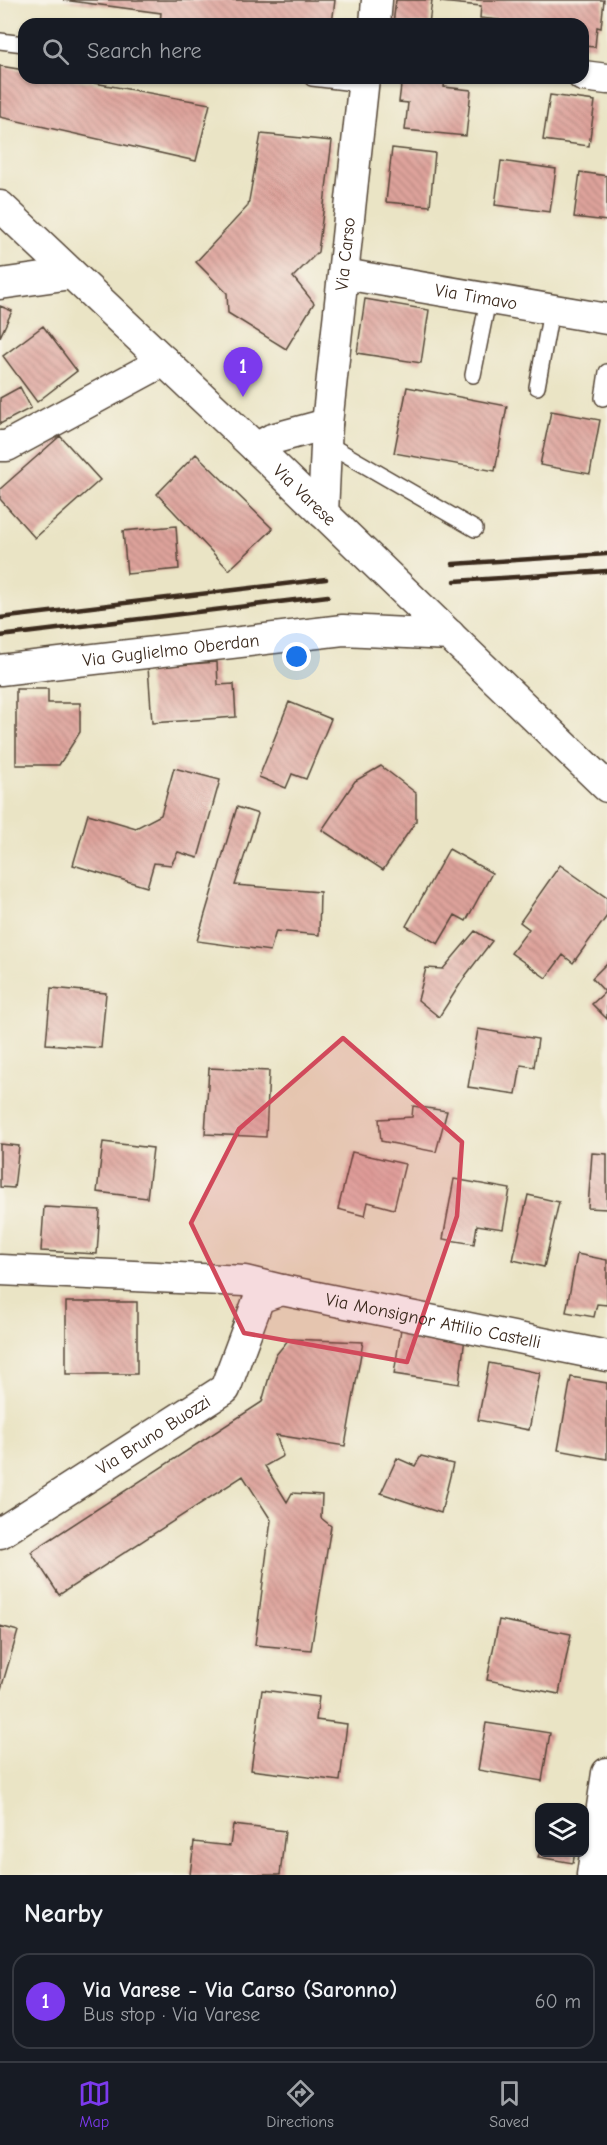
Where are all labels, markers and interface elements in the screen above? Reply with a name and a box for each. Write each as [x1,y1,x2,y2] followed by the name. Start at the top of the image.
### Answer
[18,18,589,84] search box
[39,35,72,68] icon: search
[87,38,202,64] text: Search here
[331,216,360,292] street label: Via Carso
[433,279,519,314] street label: Via Timavo
[224,348,262,397] pin: 1
[269,460,341,530] street label: Via Varese
[81,629,260,671] street label: Via Guglielmo Oberdan
[282,642,311,671] your location
[324,1289,543,1353] street label: Via Monsignor Attilio Castelli
[92,1391,214,1479] street label: Via Bruno Buozzi
[535,1803,589,1857] map controls
[535,1803,589,1857] button: layers
[24,1899,103,1929] text: Nearby
[83,1977,397,2003] text: Via Varese - Via Carso (Saronno)
[42,1990,49,2013] text: 1
[535,1990,581,2013] text: 60 m
[83,2003,260,2026] text: Bus stop · Via Varese
[78,2077,111,2131] tab: Map
[266,2077,334,2131] tab: Directions
[489,2077,529,2131] tab: Saved

